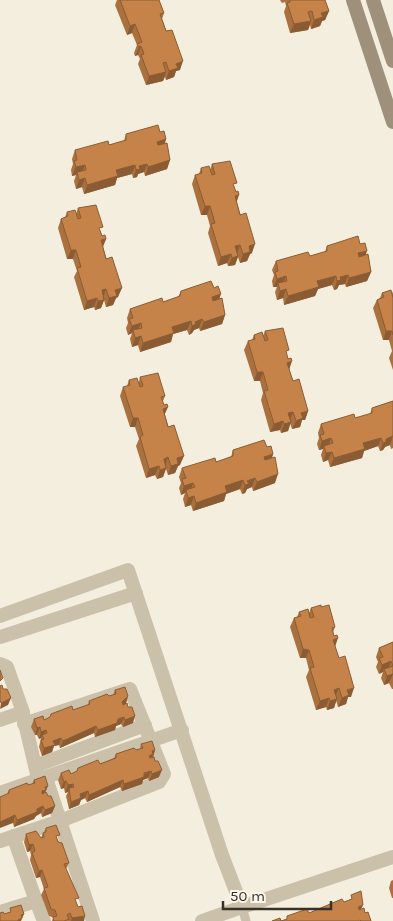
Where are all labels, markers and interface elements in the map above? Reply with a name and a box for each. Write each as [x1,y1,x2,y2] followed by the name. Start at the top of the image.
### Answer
[223,878,330,910] scale bar
[230,887,265,905] text: 50 m

